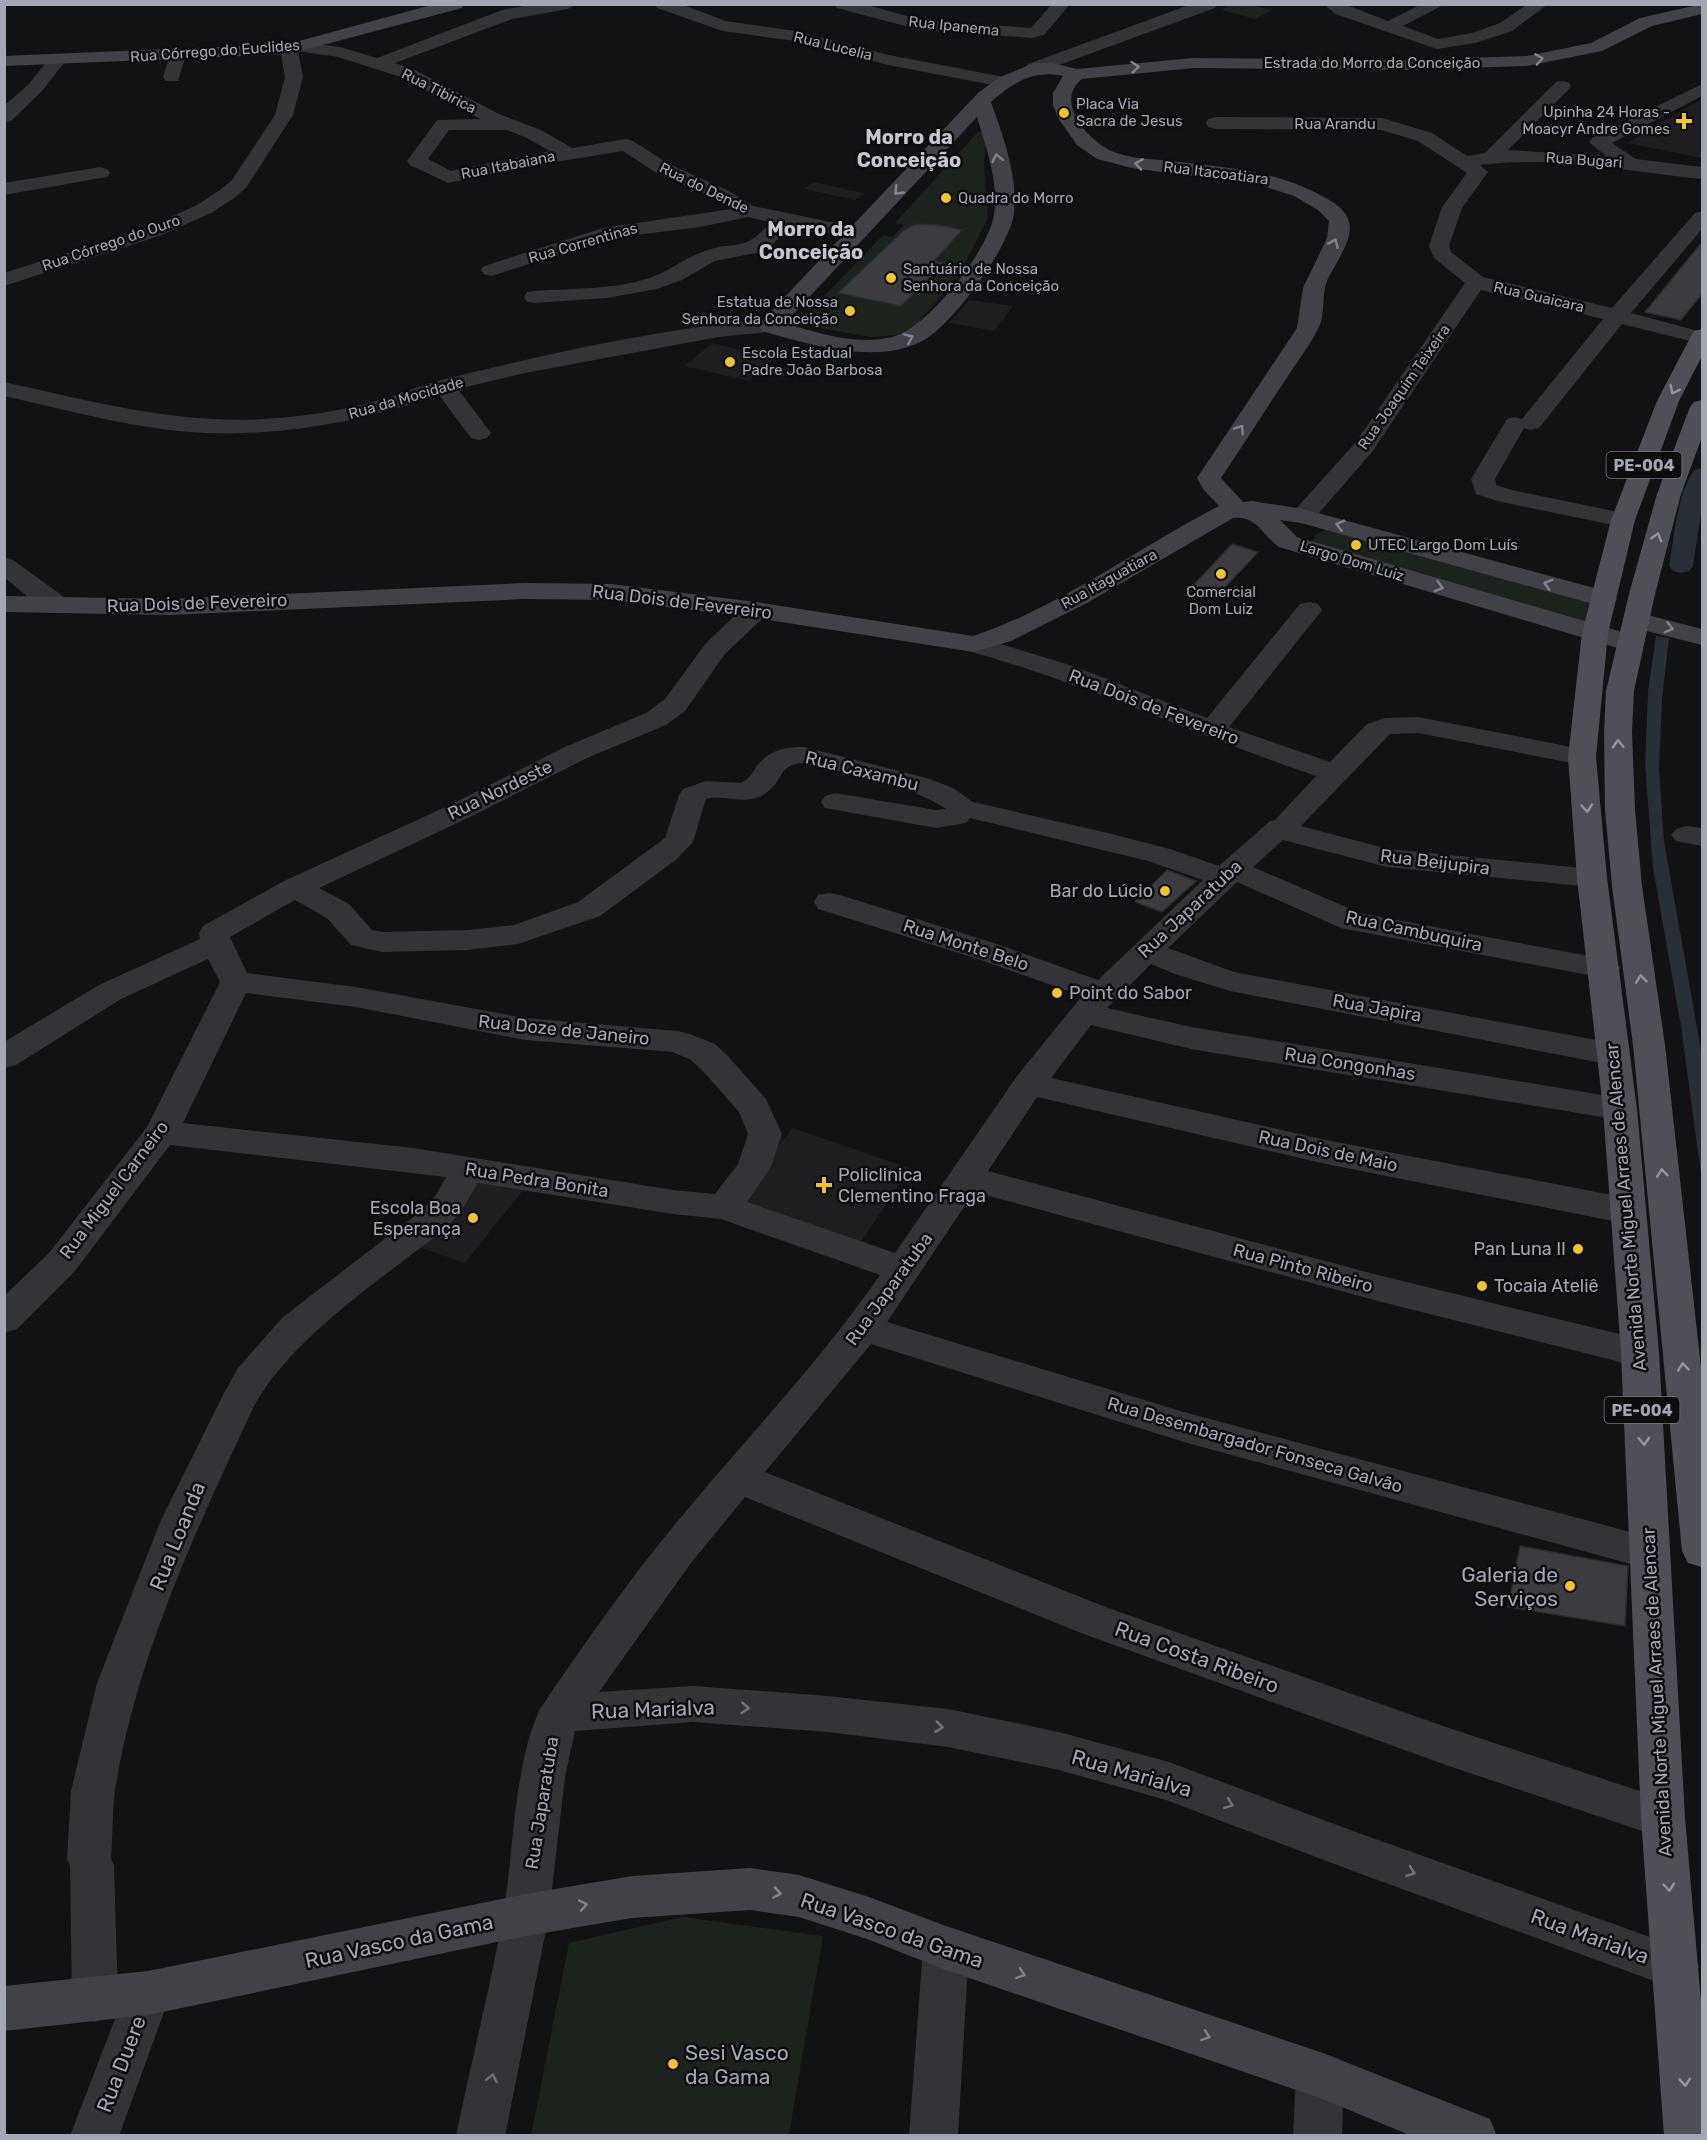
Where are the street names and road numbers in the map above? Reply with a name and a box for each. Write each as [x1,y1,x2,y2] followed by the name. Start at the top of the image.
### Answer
[908,12,1000,40] street label: Rua Ipanema
[792,28,874,64] street label: Rua Lucelia
[130,36,301,66] street label: Rua Córrego do Euclides
[1264,54,1480,72] street label: Estrada do Morro da Conceição
[399,65,479,117] street label: Rua Tibirica
[1294,115,1376,133] street label: Rua Arandu
[459,147,557,183] street label: Rua Itabaiana
[1545,148,1623,172] street label: Rua Bugari
[1162,158,1270,188] street label: Rua Itacoatiara
[656,159,752,217] street label: Rua do Dende
[40,211,182,275] street label: Rua Córrego do Ouro
[526,219,640,267] street label: Rua Correntinas
[1492,278,1586,316] street label: Rua Guaicara
[1354,321,1454,453] street label: Rua Joaquim Teixeira
[346,373,466,423] street label: Rua da Mocidade
[1606,452,1682,478] road number: PE-004
[1298,537,1407,585] street label: Largo Dom Luiz
[1058,545,1160,613] street label: Rua Itaguatiara
[591,580,773,624] street label: Rua Dois de Fevereiro
[106,589,288,617] street label: Rua Dois de Fevereiro
[1066,664,1242,750] street label: Rua Dois de Fevereiro
[803,746,921,796] street label: Rua Caxambu
[444,755,556,825] street label: Rua Nordeste
[1379,844,1491,880] street label: Rua Beijupira
[1134,855,1246,963] street label: Rua Japaratuba
[1344,906,1484,956] street label: Rua Cambuquira
[900,914,1032,976] street label: Rua Monte Belo
[1331,989,1423,1027] street label: Rua Japira
[477,1010,651,1050] street label: Rua Doze de Janeiro
[1601,1042,1651,1372] street label: Avenida Norte Miguel Arraes de Alencar
[1283,1043,1417,1085] street label: Rua Congonhas
[55,1117,173,1263] street label: Rua Miguel Carneiro
[1256,1126,1400,1176] street label: Rua Dois de Maio
[464,1158,610,1202] street label: Rua Pedra Bonita
[841,1228,937,1350] street label: Rua Japaratuba
[1231,1239,1375,1297] street label: Rua Pinto Ribeiro
[1105,1392,1405,1498] street label: Rua Desembargador Fonseca Galvão
[1604,1397,1680,1423] road number: PE-004
[144,1478,210,1594] street label: Rua Loanda
[1637,1527,1677,1857] street label: Avenida Norte Miguel Arraes de Alencar
[1112,1616,1282,1698] street label: Rua Costa Ribeiro
[591,1694,715,1724] street label: Rua Marialva
[521,1735,563,1871] street label: Rua Japaratuba
[1069,1744,1195,1802] street label: Rua Marialva
[797,1887,987,1973] street label: Rua Vasco da Gama
[1527,1903,1653,1969] street label: Rua Marialva
[303,1909,495,1973] street label: Rua Vasco da Gama
[91,2012,151,2116] street label: Rua Duere

